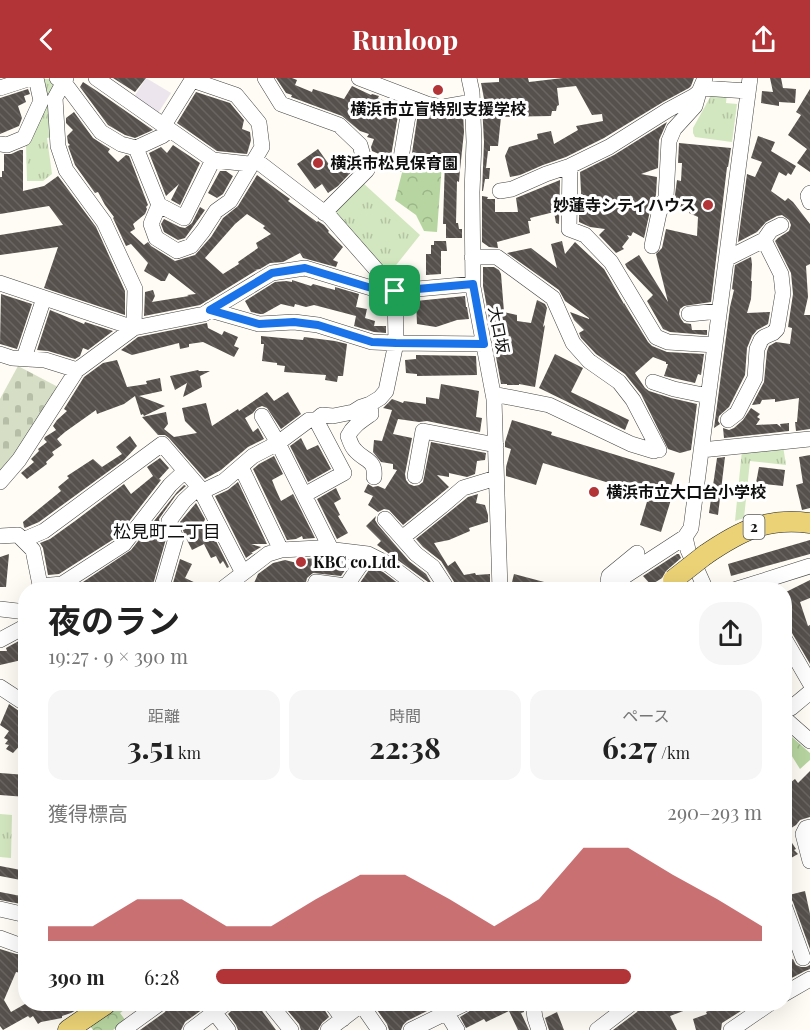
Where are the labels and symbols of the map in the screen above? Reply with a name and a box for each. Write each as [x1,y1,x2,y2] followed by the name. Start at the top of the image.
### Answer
[431,83,445,97] marker: 横浜市立盲特別支援学校
[350,98,526,119] place label: 横浜市立盲特別支援学校
[330,152,458,173] place label: 横浜市松見保育園
[311,156,325,170] marker: 横浜市松見保育園
[553,194,696,215] place label: 妙蓮寺シティハウス
[701,198,715,212] marker: 妙蓮寺シティハウス
[369,265,420,316] pin
[485,304,514,355] street label: 大口坂
[606,481,766,502] place label: 横浜市立大口台小学校
[587,485,601,499] marker: 横浜市立大口台小学校
[744,515,764,539] road number: 2
[113,519,221,543] district label: 松見町二丁目
[313,551,401,572] place label: KBC co.Ltd.
[294,555,308,569] marker: KBC co.Ltd.

